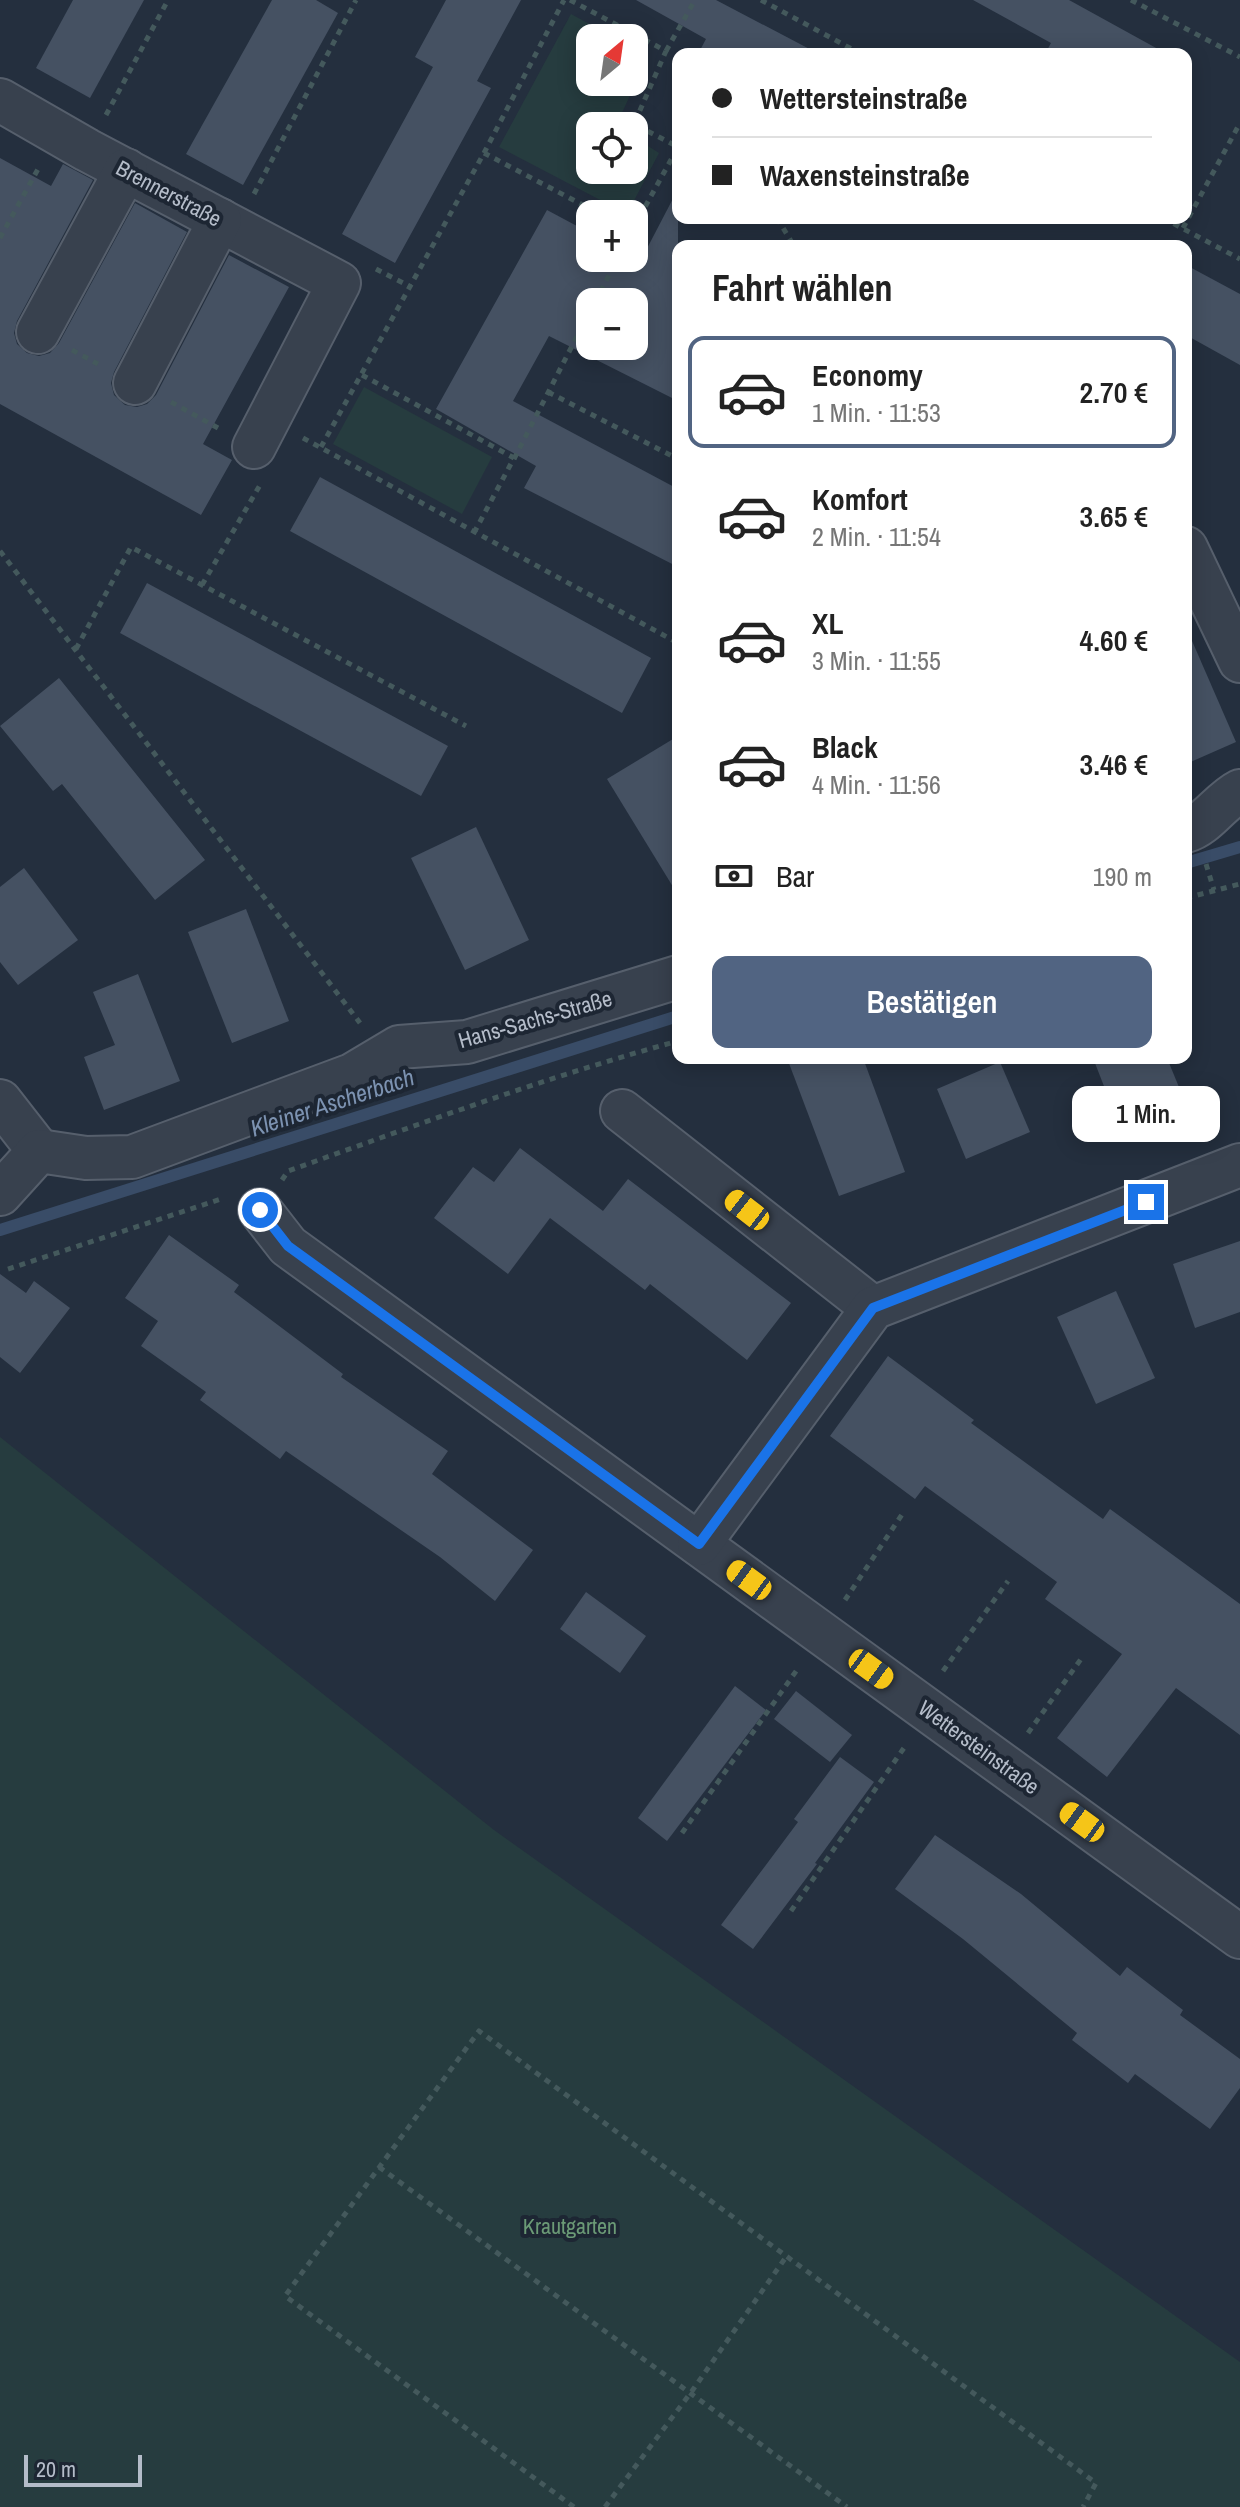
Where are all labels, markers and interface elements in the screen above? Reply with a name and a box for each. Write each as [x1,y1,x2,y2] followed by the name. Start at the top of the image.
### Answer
[576,24,648,96] north arrow
[576,24,648,360] map controls
[760,78,967,118] text: Wettersteinstraße
[576,112,648,184] button: locate
[111,153,227,233] street label: Brennerstraße
[760,155,970,195] text: Waxensteinstraße
[576,200,648,272] button: +
[712,264,893,312] text: Fahrt wählen
[576,288,648,360] button: −
[812,355,923,395] text: Economy
[716,356,788,428] icon: car
[1080,372,1148,412] text: 2.70 €
[812,395,941,430] text: 1 Min. · 11:53
[812,479,908,519] text: Komfort
[716,480,788,552] icon: car
[1080,496,1148,536] text: 3.65 €
[812,519,941,554] text: 2 Min. · 11:54
[812,603,843,643] text: XL
[716,604,788,676] icon: car
[1080,620,1148,660] text: 4.60 €
[812,643,941,678] text: 3 Min. · 11:55
[812,727,878,767] text: Black
[716,728,788,800] icon: car
[1080,744,1148,784] text: 3.46 €
[812,767,941,802] text: 4 Min. · 11:56
[712,854,756,898] icon: cash
[776,856,814,896] text: Bar
[1093,859,1152,894] text: 190 m
[712,956,1152,1048] button: Bestätigen
[455,983,615,1055] street label: Hans-Sachs-Straße
[246,1060,418,1144] water label: Kleiner Ascherbach
[1072,1086,1220,1142] callout: 1 Min.
[1116,1096,1176,1131] text: 1 Min.
[1128,1184,1164,1220] route end
[721,1186,773,1234] car
[242,1192,278,1228] route start
[723,1556,775,1604] car
[845,1645,897,1693] car
[912,1693,1046,1801] street label: Wettersteinstraße
[1056,1798,1108,1846] car
[523,2211,617,2241] park label: Krautgarten
[24,2451,142,2487] scale bar
[36,2454,76,2484] text: 20 m

